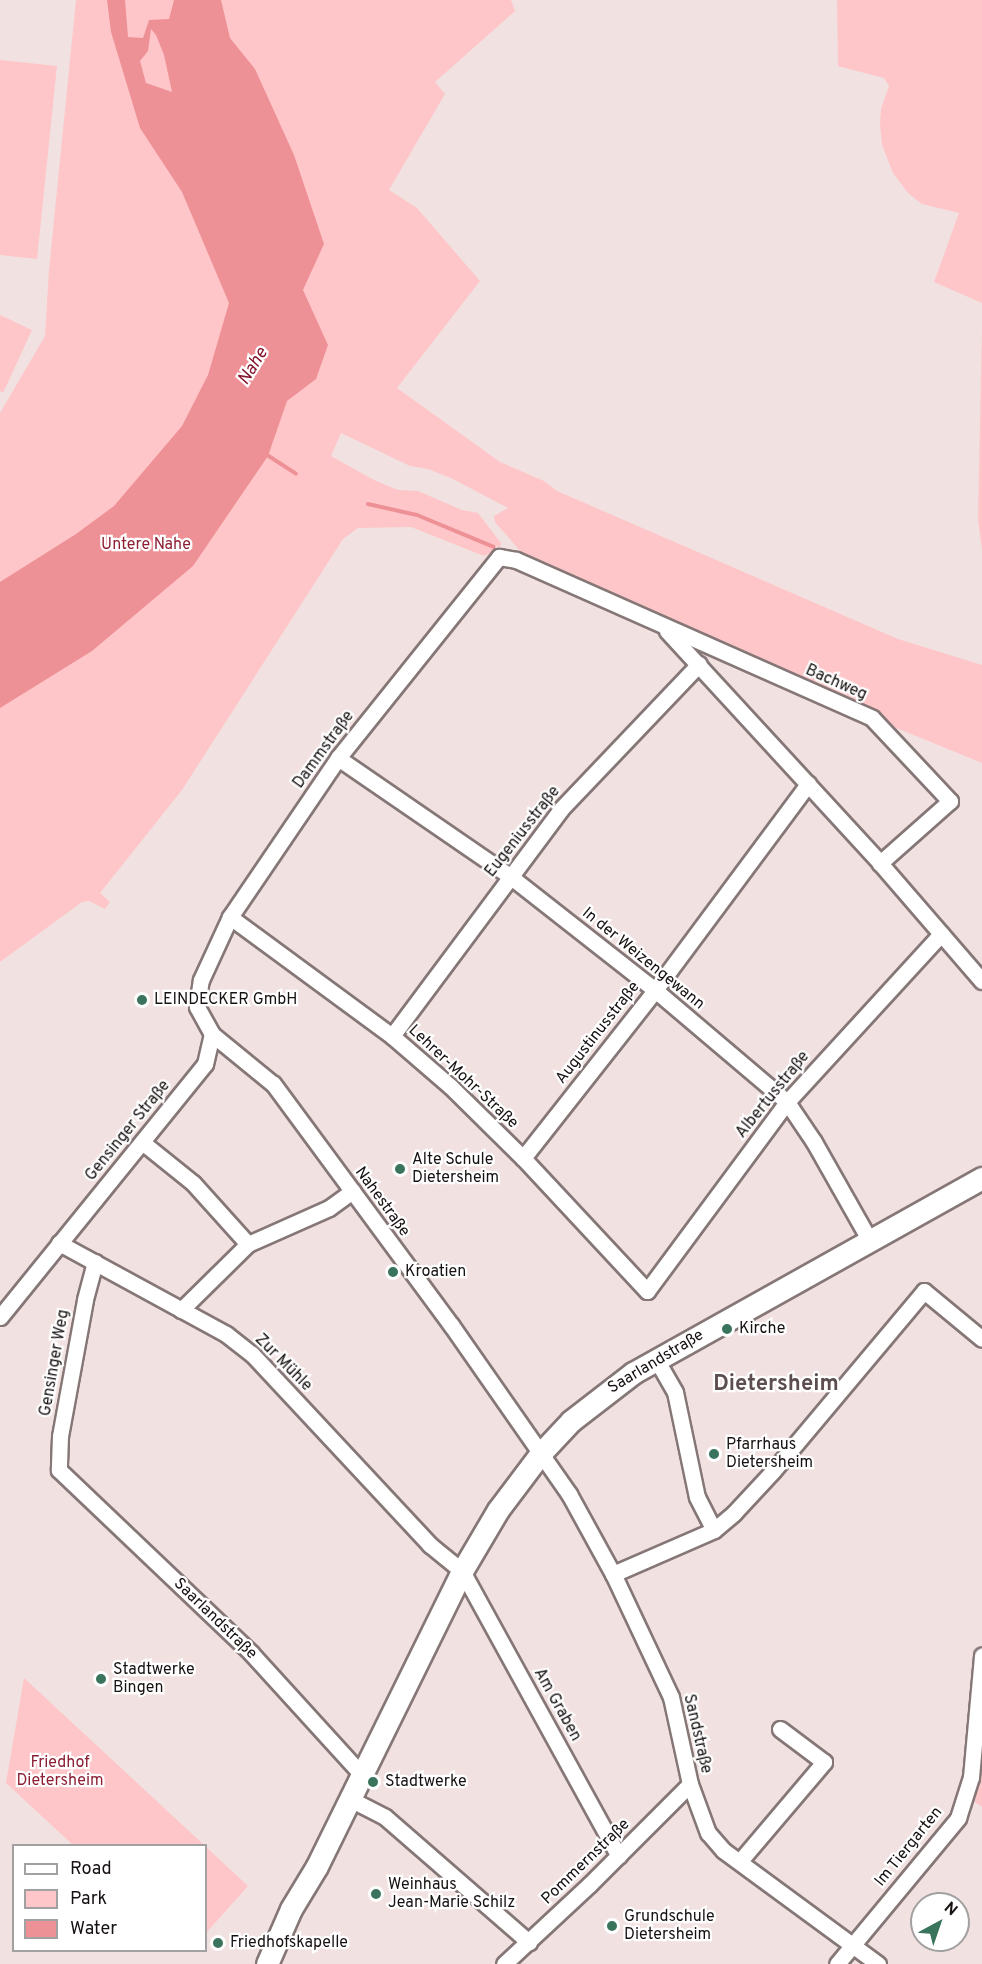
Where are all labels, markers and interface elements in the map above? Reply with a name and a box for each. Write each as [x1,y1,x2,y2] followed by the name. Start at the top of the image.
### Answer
[234,344,274,390] water label: Nahe
[101,535,191,555] park label: Untere Nahe
[802,661,870,705] street label: Bachweg
[289,708,359,792] street label: Dammstraße
[481,783,565,881] street label: Eugeniusstraße
[578,904,708,1014] street label: In der Weizengewann
[552,978,644,1088] street label: Augustinusstraße
[154,990,297,1010] place label: LEINDECKER GmbH
[135,993,149,1007] marker: LEINDECKER GmbH
[404,1021,522,1133] street label: Lehrer-Mohr-Straße
[732,1048,814,1142] street label: Albertusstraße
[82,1077,174,1185] street label: Gensinger Straße
[412,1150,499,1188] place label: Alte Schule Dietersheim
[393,1162,407,1176] marker: Alte Schule Dietersheim
[350,1163,414,1241] street label: Nahestraße
[405,1262,466,1282] place label: Kroatien
[386,1265,400,1279] marker: Kroatien
[36,1308,74,1418] street label: Gensinger Weg
[739,1319,785,1339] place label: Kirche
[720,1322,734,1336] marker: Kirche
[605,1326,707,1398] street label: Saarlandstraße
[250,1330,316,1396] street label: Zur Mühle
[713,1372,839,1398] district label: Dietersheim
[726,1435,813,1473] place label: Pfarrhaus Dietersheim
[707,1447,721,1461] marker: Pfarrhaus Dietersheim
[169,1574,261,1664] street label: Saarlandstraße
[113,1660,195,1698] place label: Stadtwerke Bingen
[529,1665,585,1745] street label: Am Graben
[94,1672,108,1686] marker: Stadtwerke Bingen
[679,1692,715,1776] street label: Sandstraße
[16,1753,104,1791] park label: Friedhof Dietersheim
[385,1772,467,1792] place label: Stadtwerke
[366,1775,380,1789] marker: Stadtwerke
[871,1803,947,1891] street label: Im Tiergarten
[538,1815,634,1909] street label: Pommernstraße
[12,1844,207,1952] legend
[70,1858,112,1881] text: Road
[388,1875,515,1913] place label: Weinhaus Jean-Marie Schilz
[369,1887,383,1901] marker: Weinhaus Jean-Marie Schilz
[70,1888,107,1911] text: Park
[910,1892,970,1952] north arrow
[939,1898,961,1921] text: N
[624,1907,715,1945] place label: Grundschule Dietersheim
[70,1918,117,1941] text: Water
[605,1919,619,1933] marker: Grundschule Dietersheim
[230,1933,348,1953] place label: Friedhofskapelle
[211,1936,225,1950] marker: Friedhofskapelle

